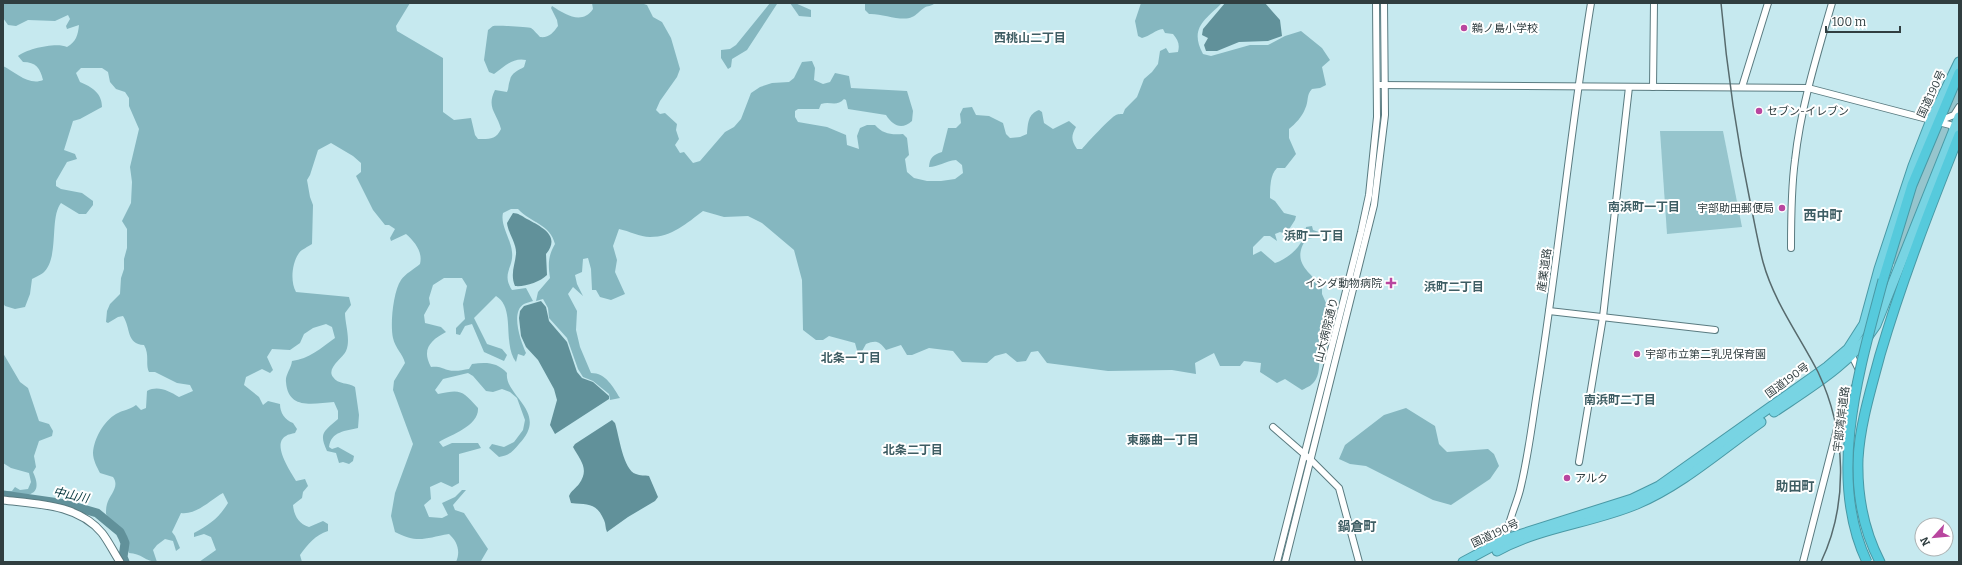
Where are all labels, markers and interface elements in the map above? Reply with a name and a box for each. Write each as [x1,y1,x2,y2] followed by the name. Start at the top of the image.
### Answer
[1826,8,1900,34] scale bar
[1832,15,1867,29] text: 100 m
[1472,22,1538,35] place label: 鵜ノ島小学校
[1459,23,1469,33] marker: 鵜ノ島小学校
[994,31,1066,45] district label: 西桃山二丁目
[1915,68,1948,120] street label: 国道190号
[1767,105,1849,118] place label: セブン-イレブン
[1754,106,1764,116] marker: セブン-イレブン
[1608,200,1680,214] district label: 南浜町一丁目
[1697,202,1774,215] place label: 宇部助田郵便局
[1777,203,1787,213] marker: 宇部助田郵便局
[1803,208,1843,223] district label: 西中町
[1284,229,1344,243] district label: 浜町一丁目
[1535,247,1554,293] street label: 産業道路
[1305,277,1382,290] place label: イシダ動物病院
[1385,277,1397,289] marker: イシダ動物病院
[1424,280,1484,294] district label: 浜町二丁目
[1312,297,1341,364] street label: 山大病院通り
[1645,348,1766,361] place label: 宇部市立第二乳児保育園
[1632,349,1642,359] marker: 宇部市立第二乳児保育園
[821,351,881,365] district label: 北条一丁目
[1763,360,1812,401] street label: 国道190号
[1831,386,1852,453] street label: 宇部湾岸道路
[1584,393,1656,407] district label: 南浜町二丁目
[1127,433,1199,447] district label: 東藤曲一丁目
[883,443,943,457] district label: 北条二丁目
[1575,472,1608,485] place label: アルク
[1562,473,1572,483] marker: アルク
[1775,479,1815,494] district label: 助田町
[52,484,92,506] water label: 中山川
[1469,517,1521,550] street label: 国道190号
[1914,517,1954,557] north arrow
[1337,519,1377,534] district label: 鍋倉町
[1918,534,1933,548] text: N

